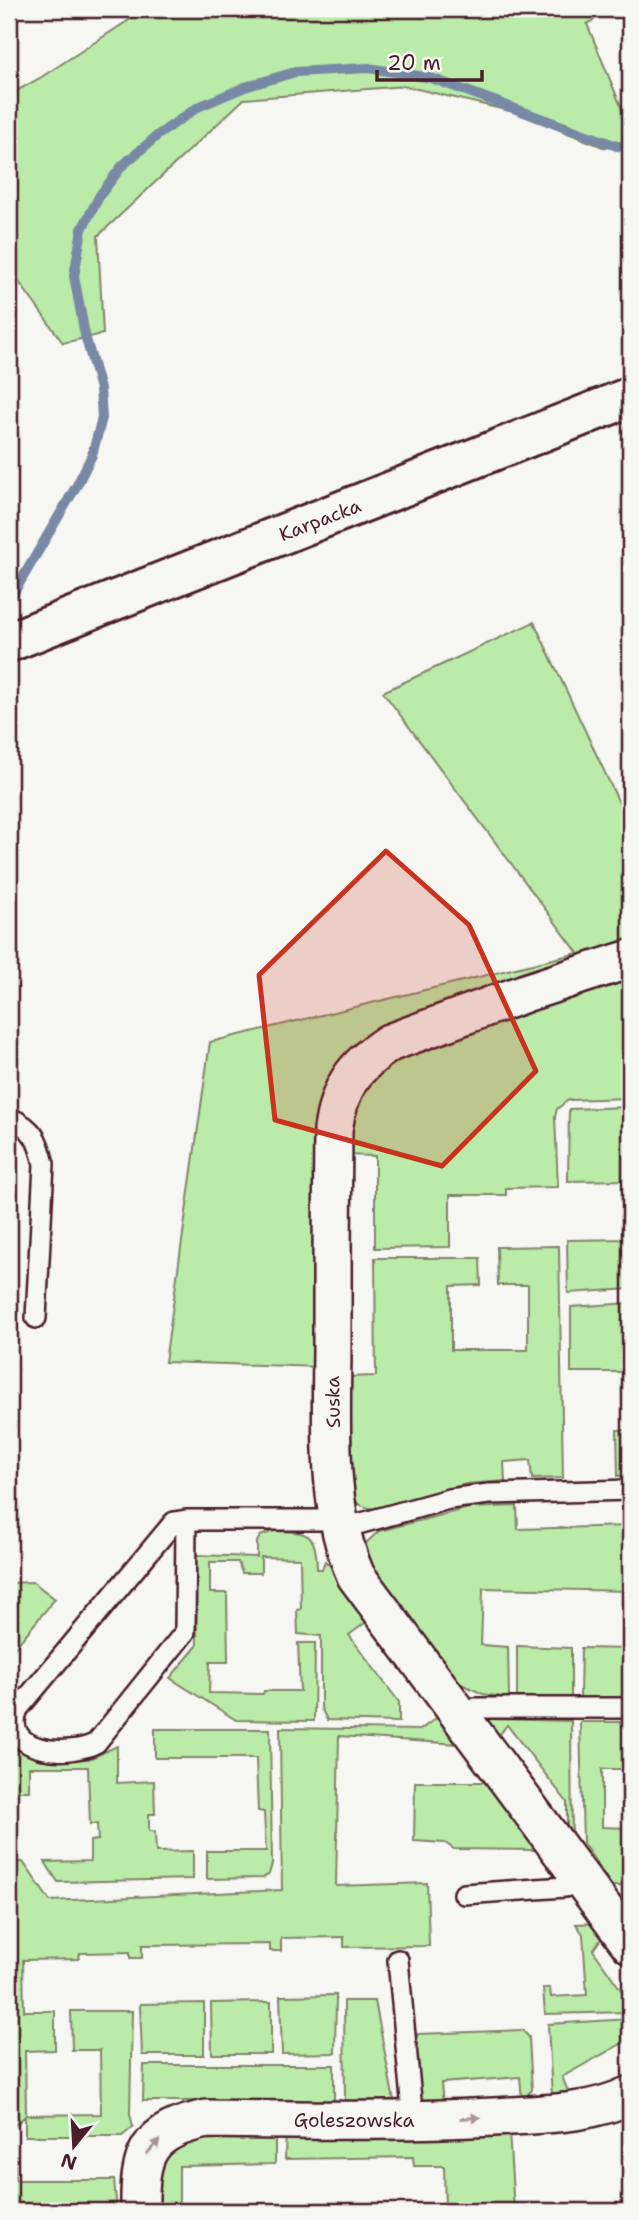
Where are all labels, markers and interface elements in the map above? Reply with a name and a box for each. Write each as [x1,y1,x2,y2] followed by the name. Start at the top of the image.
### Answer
[377,38,482,82] scale bar
[387,49,441,77] text: 20 m
[276,493,365,547] street label: Karpacka
[320,1376,346,1428] street label: Suska
[294,2108,414,2133] street label: Goleszowska
[38,2112,108,2182] north arrow
[459,2112,481,2123] one-way arrow
[145,2138,161,2156] one-way arrow
[58,2147,80,2176] text: N

